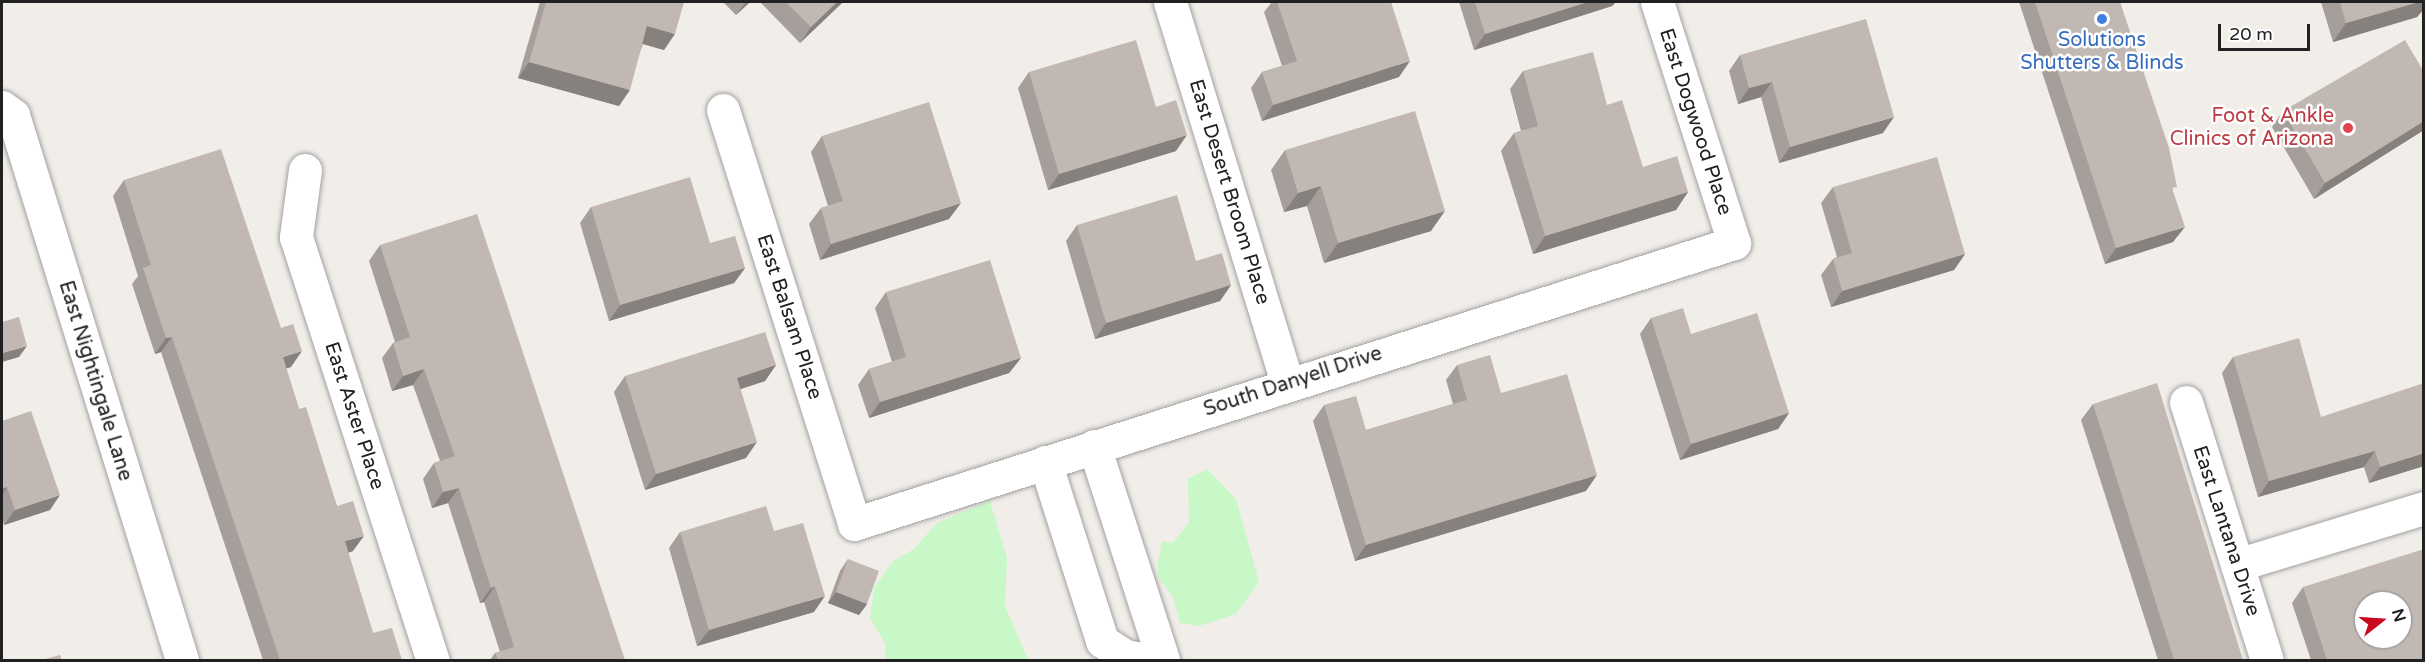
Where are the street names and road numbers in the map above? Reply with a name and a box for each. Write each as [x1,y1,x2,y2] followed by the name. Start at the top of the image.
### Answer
[1653,26,1737,218] street label: East Dogwood Place
[1183,77,1275,307] street label: East Desert Broom Place
[751,231,827,403] street label: East Balsam Place
[53,278,137,484] street label: East Nightingale Lane
[319,339,389,493] street label: East Aster Place
[1201,342,1385,422] street label: South Danyell Drive
[2187,443,2265,619] street label: East Lantana Drive

